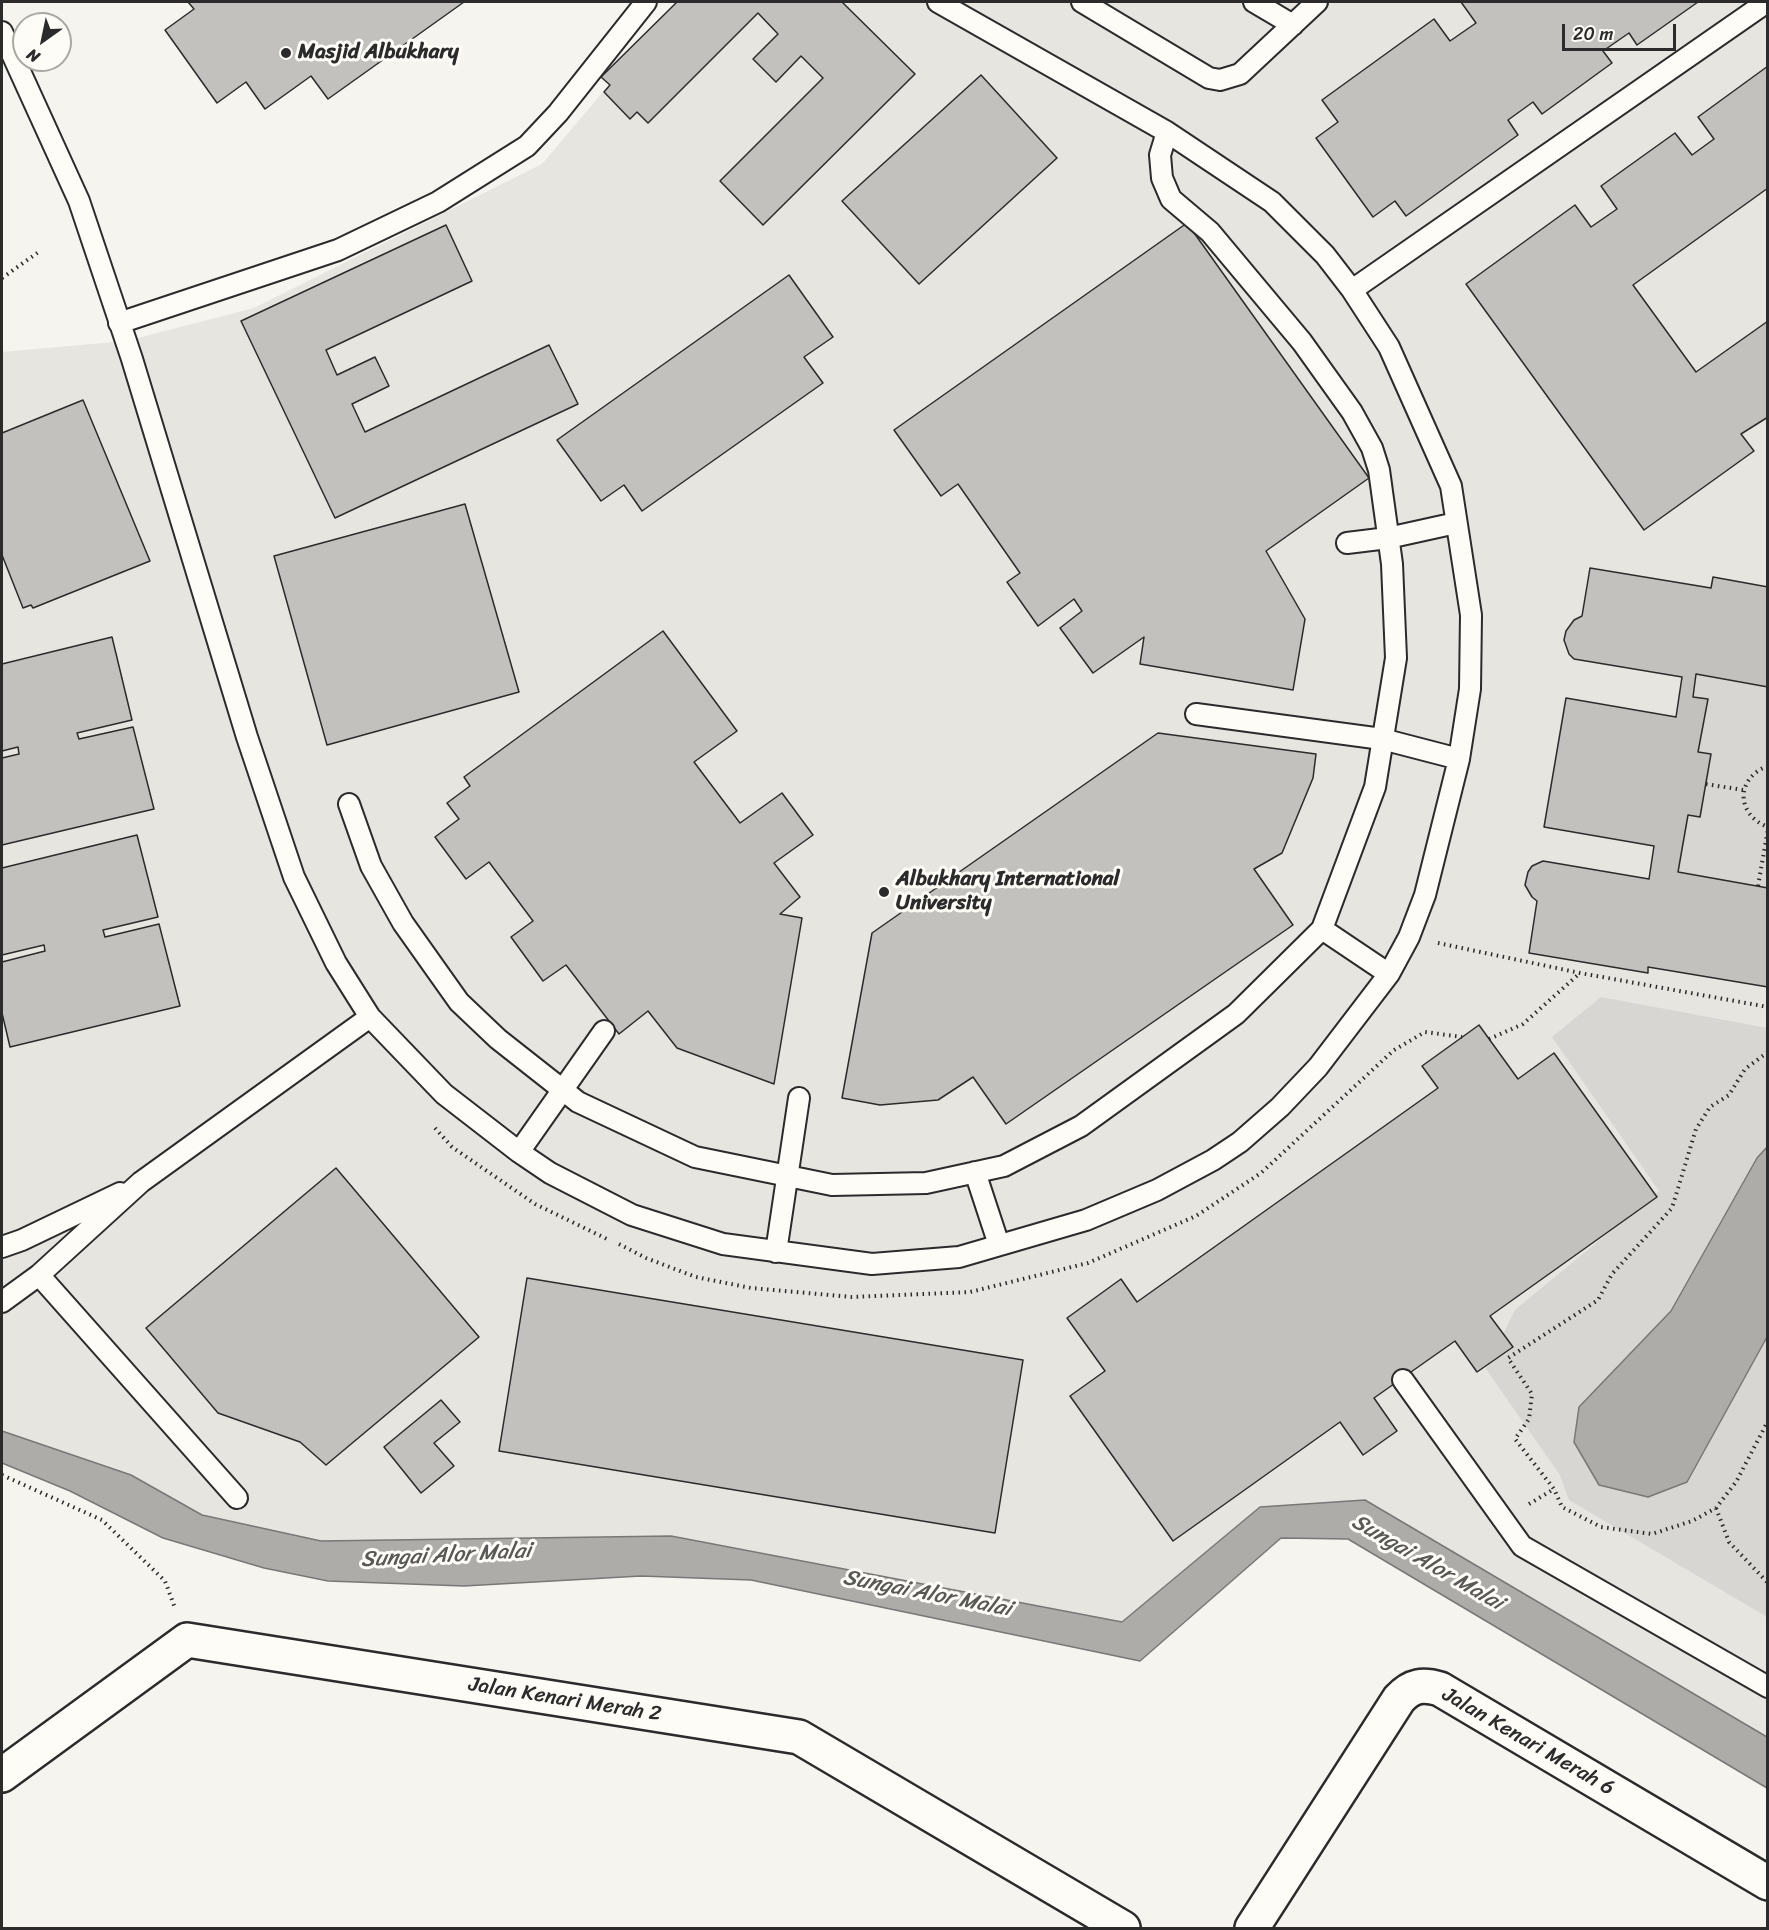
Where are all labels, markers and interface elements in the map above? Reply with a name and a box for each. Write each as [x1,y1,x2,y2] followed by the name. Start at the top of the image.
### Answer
[12,12,72,72] north arrow
[1565,12,1679,50] scale bar
[1573,18,1613,50] text: 20 m
[298,40,459,66] place label: Masjid Albukhary
[20,41,46,71] text: N
[279,46,293,60] marker: Masjid Albukhary
[896,867,1119,917] place label: Albukhary International University
[877,885,891,899] marker: Albukhary International University
[1347,1509,1507,1617] water label: Sungai Alor Malai
[360,1538,532,1574] water label: Sungai Alor Malai
[841,1565,1013,1623] water label: Sungai Alor Malai
[467,1672,663,1728] street label: Jalan Kenari Merah 2
[1437,1682,1619,1802] street label: Jalan Kenari Merah 6

